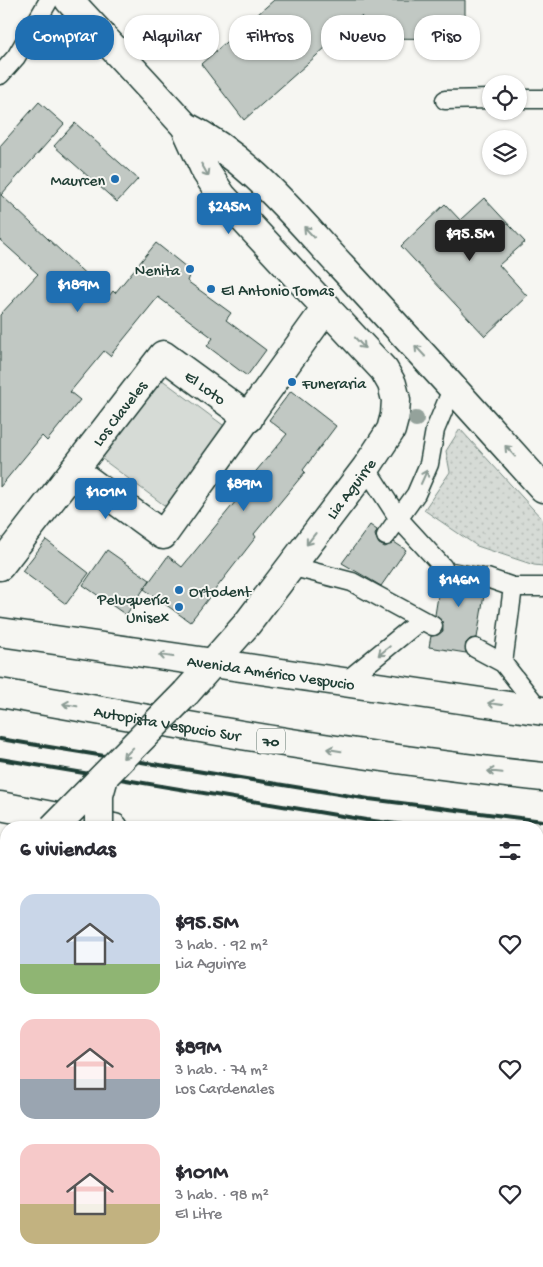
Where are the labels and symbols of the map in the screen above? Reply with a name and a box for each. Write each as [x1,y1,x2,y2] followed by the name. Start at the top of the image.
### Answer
[201,163,211,177] one-way arrow
[51,173,105,192] place label: Maurcen
[109,173,121,185] marker: Maurcen
[194,192,264,235] pin: $245M
[429,220,511,262] pin: $95.5M
[303,226,315,239] one-way arrow
[135,263,181,282] place label: Nenita
[184,263,196,275] marker: Nenita
[43,270,113,313] pin: $189M
[205,283,217,295] marker: El Antonio Tomas
[221,283,335,302] place label: El Antonio Tomas
[354,336,366,349] one-way arrow
[414,345,426,358] one-way arrow
[180,368,228,411] street label: El Loto
[286,376,298,388] marker: Funeraria
[301,376,367,395] place label: Funeraria
[90,377,153,451] street label: Los Claveles
[505,445,516,458] one-way arrow
[324,455,382,524] street label: Lia Aguirre
[214,470,274,512] pin: $89M
[419,470,429,485] one-way arrow
[71,478,141,520] pin: $101M
[305,532,316,545] one-way arrow
[424,566,494,608] pin: $146M
[173,584,185,596] marker: Ortodent
[189,584,252,603] place label: Ortodent
[97,592,170,629] place label: Peluquería Unisex
[173,601,185,613] marker: Peluquería Unisex
[377,645,390,656] one-way arrow
[158,650,174,660] one-way arrow
[185,653,356,697] street label: Avenida Américo Vespucio
[487,699,503,709] one-way arrow
[62,700,78,710] one-way arrow
[92,704,243,748] street label: Autopista Vespucio Sur
[257,728,285,754] road number: 70
[326,745,342,755] one-way arrow
[122,746,134,759] one-way arrow
[487,767,503,777] one-way arrow

